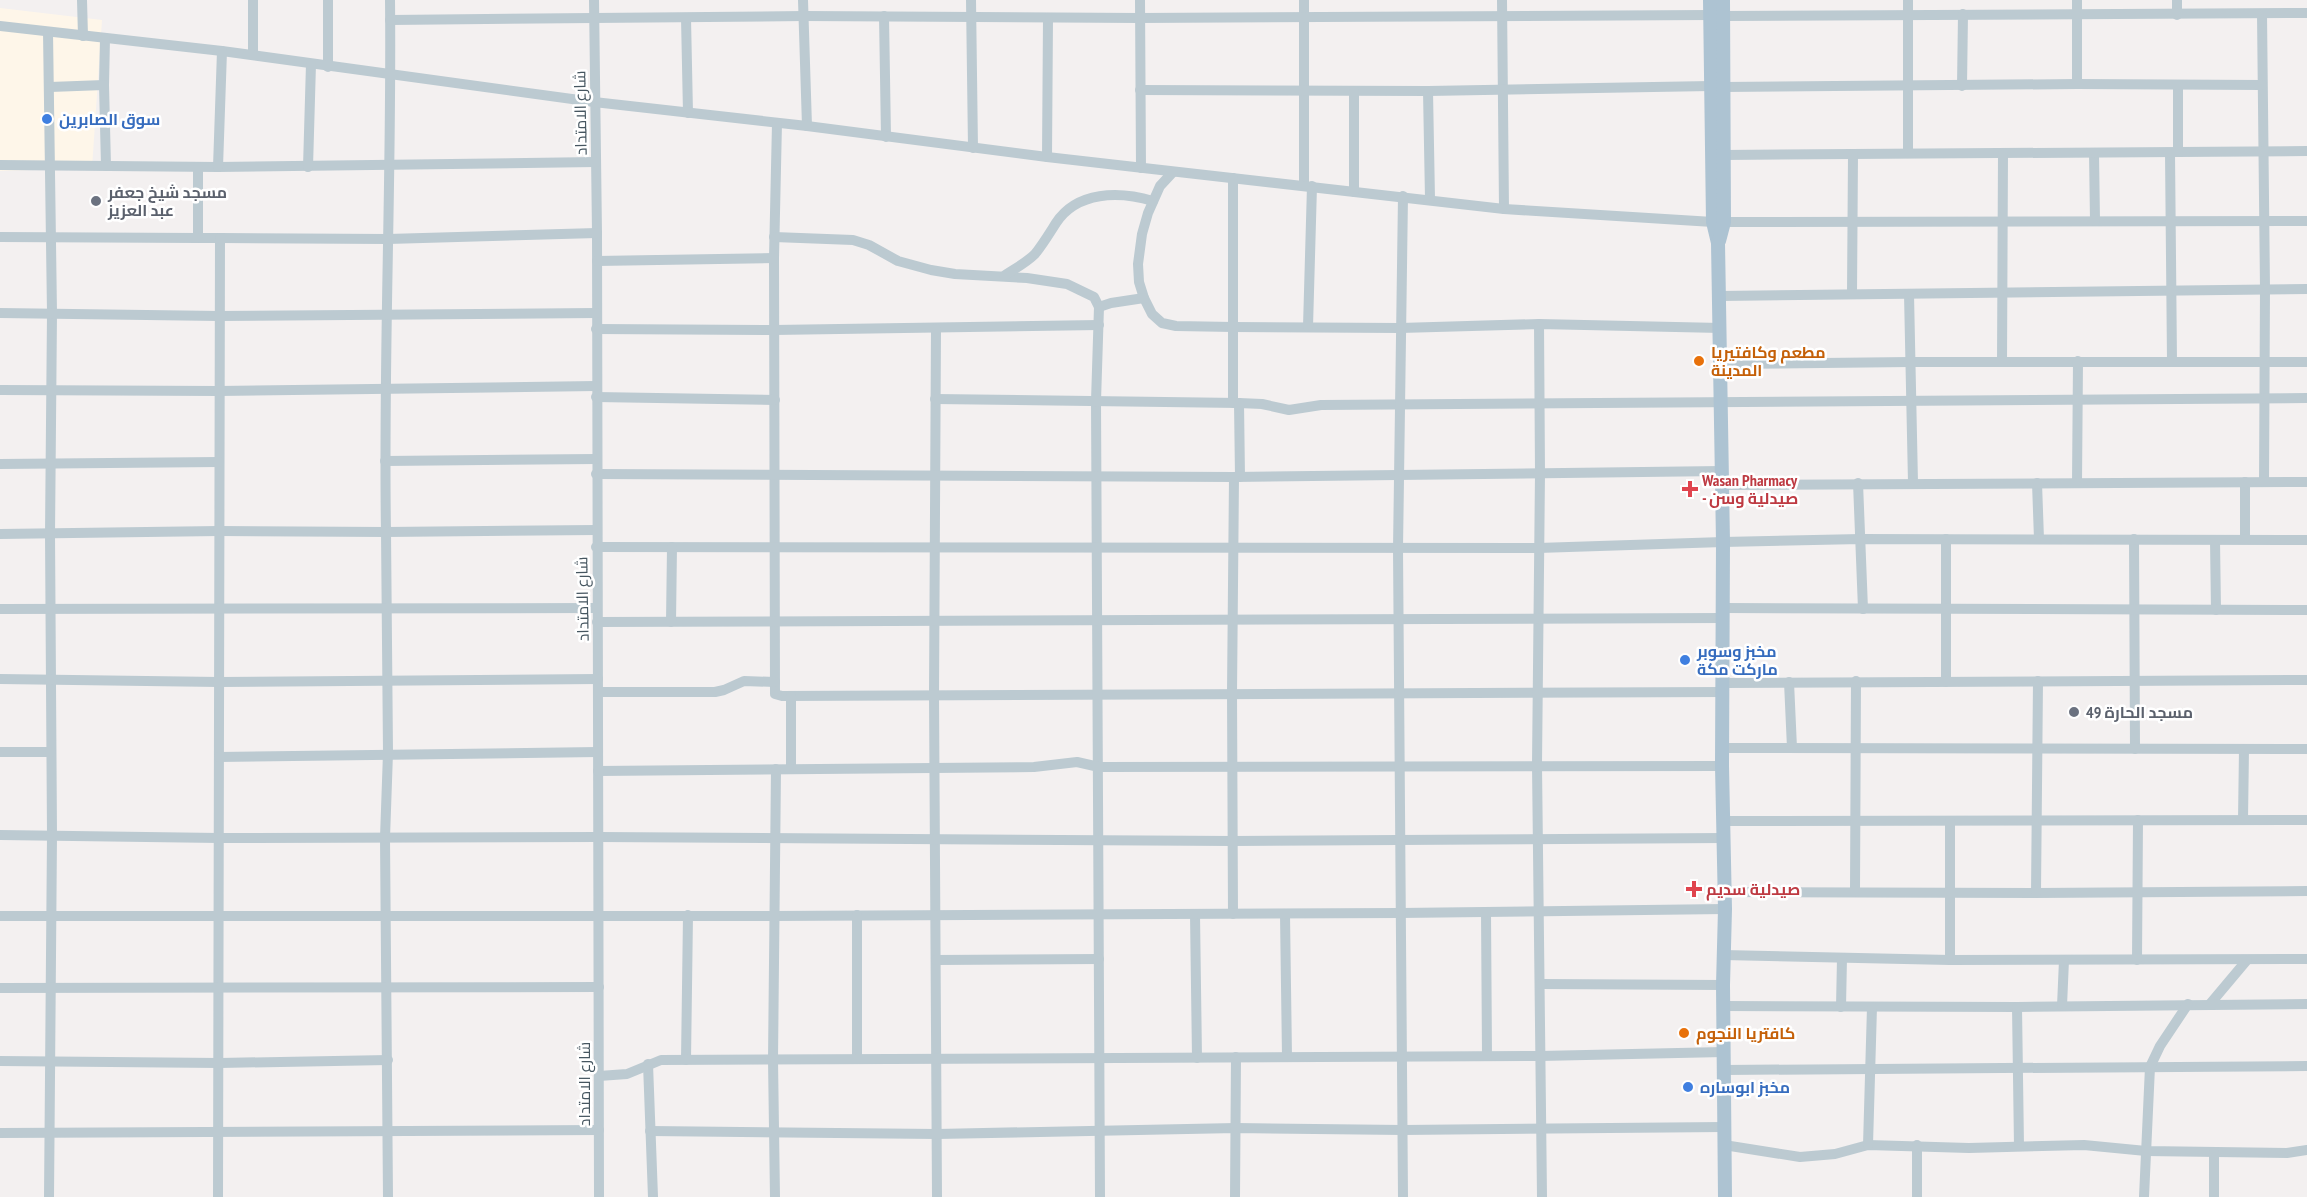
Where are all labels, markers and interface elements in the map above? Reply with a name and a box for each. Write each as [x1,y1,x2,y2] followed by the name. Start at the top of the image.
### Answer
[569,71,593,155] street label: شارع الامتداد
[59,109,160,129] place label: سوق الصابرين
[40,112,54,126] marker: سوق الصابرين
[107,182,227,220] place label: مسجد شيخ جعفر عبد العزيز
[89,194,103,208] marker: مسجد شيخ جعفر عبد العزيز
[1711,342,1826,380] place label: مطعم وكافتيريا المدينة
[1692,354,1706,368] marker: مطعم وكافتيريا المدينة
[1701,470,1798,508] place label: Wasan Pharmacy - صيدلية وسن
[1683,482,1697,496] marker: Wasan Pharmacy - صيدلية وسن
[571,557,595,641] street label: شارع الامتداد
[1696,641,1778,679] place label: مخبز وسوبر ماركت مكة
[1678,653,1692,667] marker: مخبز وسوبر ماركت مكة
[2086,702,2193,722] place label: مسجد الحارة 49
[2067,705,2081,719] marker: مسجد الحارة 49
[1706,879,1800,901] place label: صيدلية سديم
[1687,882,1701,896] marker: صيدلية سديم
[1696,1023,1795,1045] place label: كافتريا النجوم
[1677,1026,1691,1040] marker: كافتريا النجوم
[574,1042,596,1126] street label: شارع الامتداد
[1700,1077,1790,1097] place label: مخبز ابوساره
[1681,1080,1695,1094] marker: مخبز ابوساره

